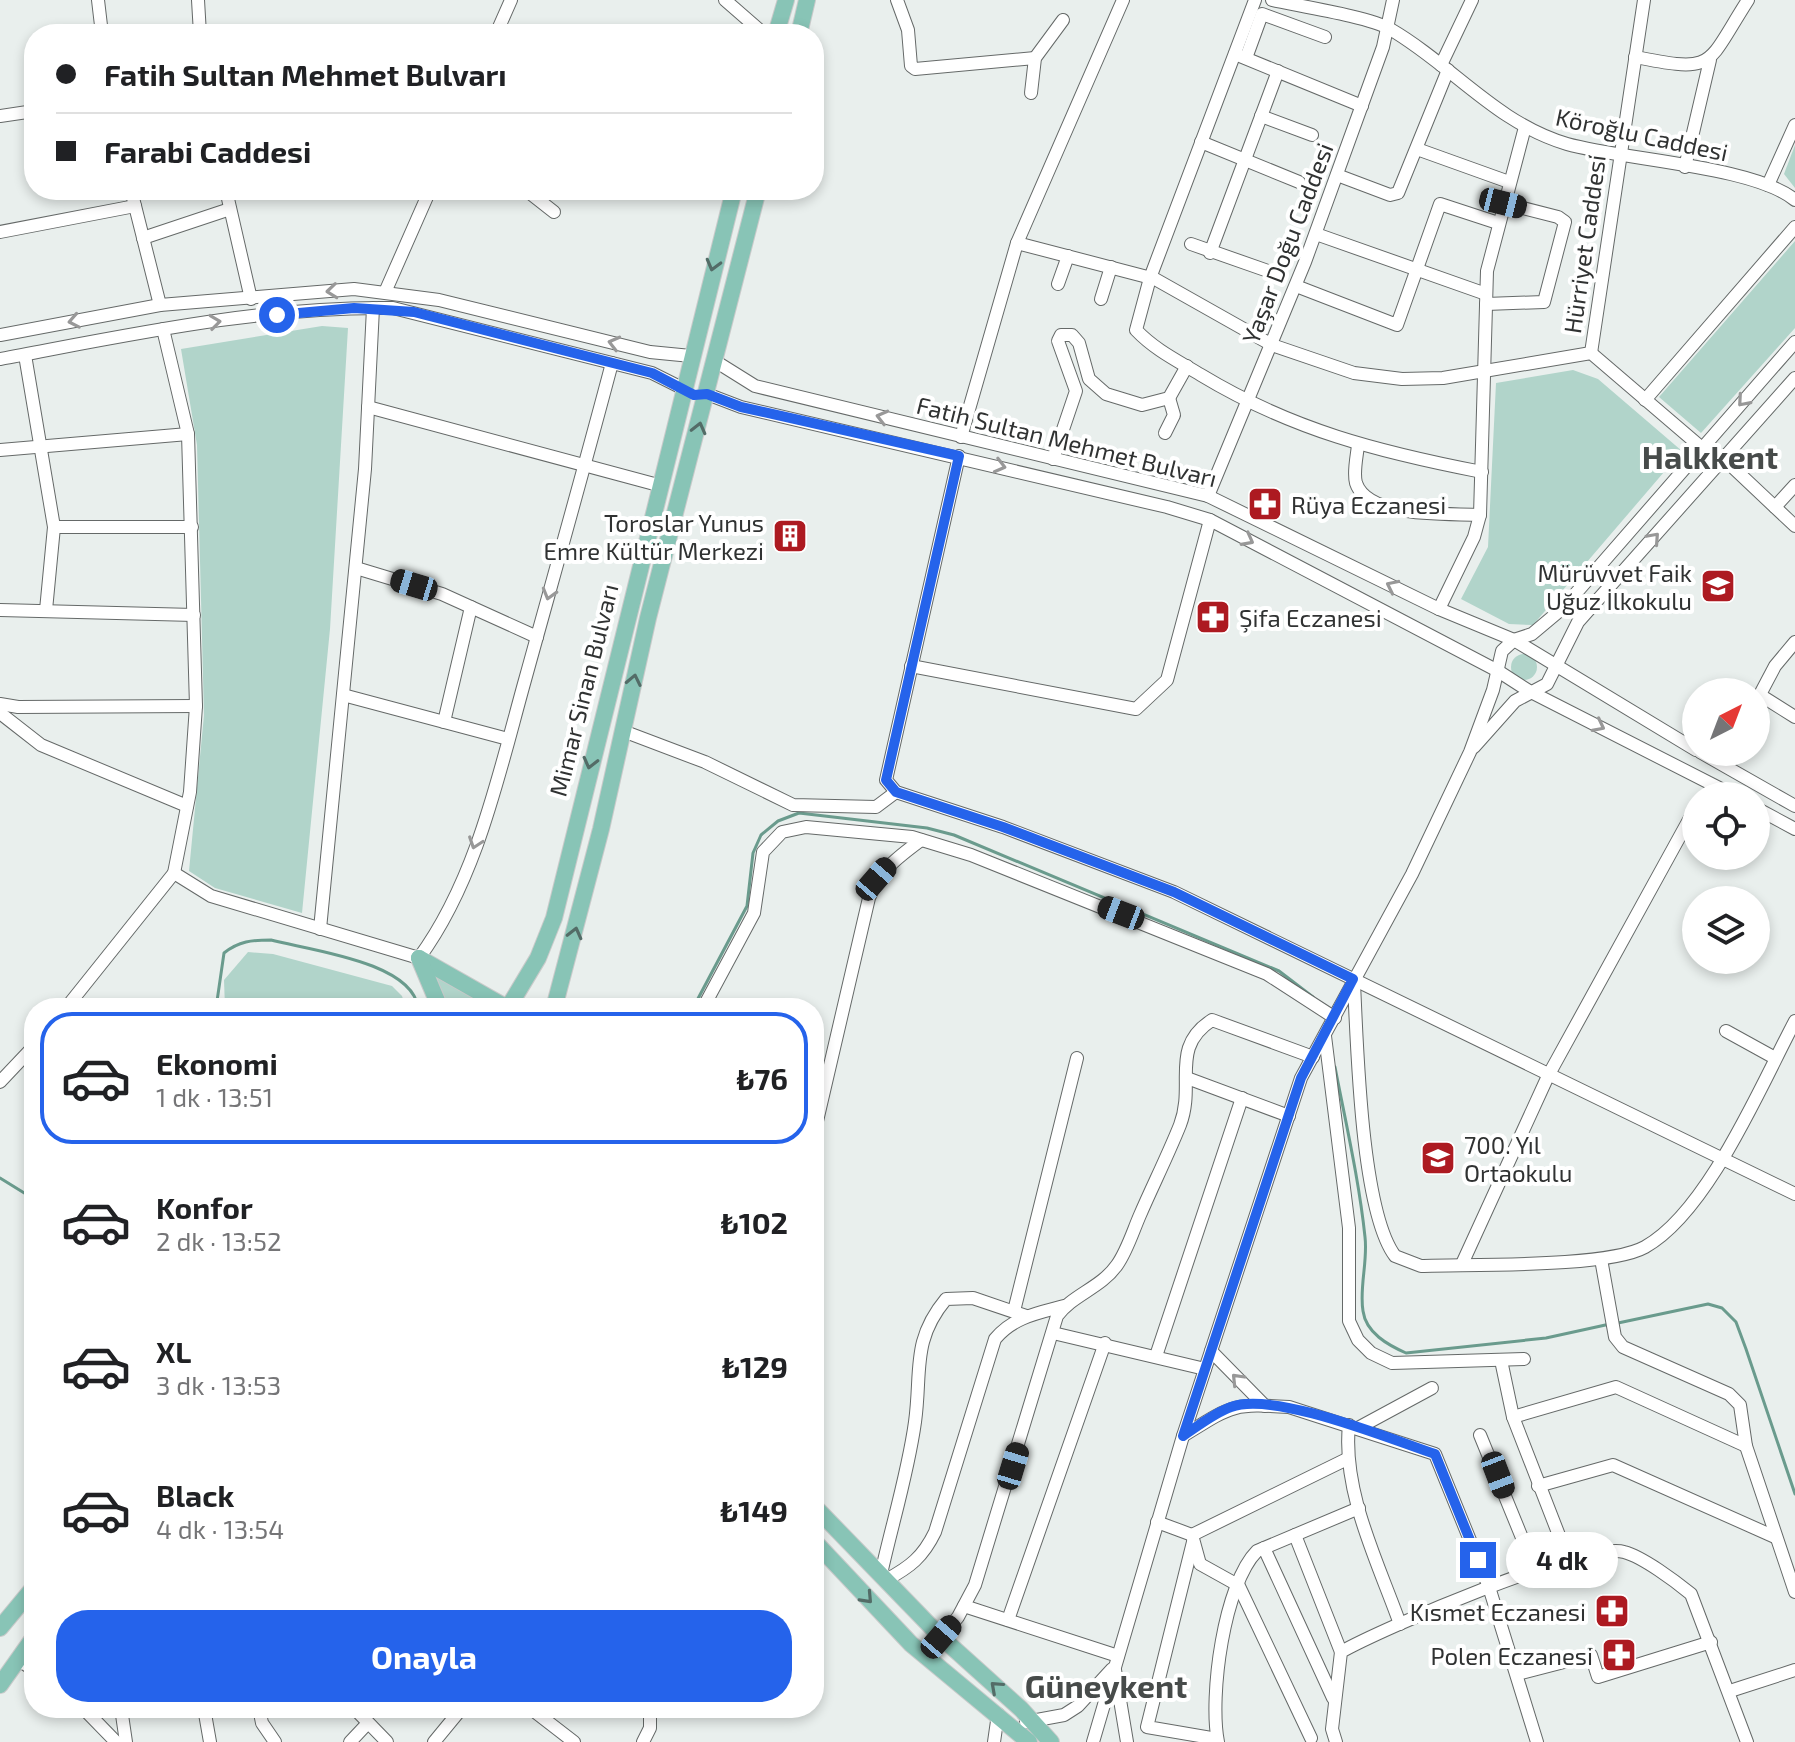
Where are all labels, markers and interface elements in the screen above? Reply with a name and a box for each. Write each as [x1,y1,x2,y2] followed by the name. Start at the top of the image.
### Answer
[104,56,507,92] text: Fatih Sultan Mehmet Bulvarı
[1553,102,1731,166] street label: Köroğlu Caddesi
[104,133,311,169] text: Farabi Caddesi
[1235,138,1340,348] street label: Yaşar Doğu Caddesi
[1557,153,1611,335] street label: Hürriyet Caddesi
[1477,186,1529,220] car
[706,258,723,272] one-way arrow
[325,282,338,299] one-way arrow
[259,297,295,333] route start
[68,312,81,329] one-way arrow
[209,314,222,331] one-way arrow
[607,336,621,353] one-way arrow
[914,390,1220,492] street label: Fatih Sultan Mehmet Bulvarı
[1739,391,1753,406] one-way arrow
[876,409,890,426] one-way arrow
[689,422,706,435] one-way arrow
[1642,437,1778,475] district label: Halkkent
[992,457,1006,474] one-way arrow
[1246,485,1284,523] pharmacy icon: Rüya Eczanesi
[1291,490,1446,519] place label: Rüya Eczanesi
[543,508,764,565] place label: Toroslar Yunus Emre Kültür Merkezi
[771,517,809,555] building icon: Toroslar Yunus Emre Kültür Merkezi
[1240,531,1254,546] one-way arrow
[1644,532,1658,547] one-way arrow
[1538,558,1692,615] place label: Mürüvvet Faik Uğuz İlkokulu
[388,567,440,603] car
[1699,567,1737,605] school or university icon: Mürüvvet Faik Uğuz İlkokulu
[1385,580,1400,596] one-way arrow
[543,581,623,799] street label: Mimar Sinan Bulvarı
[542,586,558,600] one-way arrow
[1194,598,1232,636] pharmacy icon: Şifa Eczanesi
[1239,603,1382,633] place label: Şifa Eczanesi
[625,673,642,687] one-way arrow
[1682,678,1770,766] north arrow
[1682,678,1770,974] map controls
[1591,717,1606,732] one-way arrow
[582,755,599,769] one-way arrow
[1682,782,1770,870] button: locate
[468,835,485,849] one-way arrow
[851,853,901,905] car
[1682,886,1770,974] button: layers
[1094,893,1148,933] car
[566,926,583,940] one-way arrow
[60,1042,132,1114] icon: car
[156,1045,278,1081] text: Ekonomi
[737,1060,788,1096] text: ₺76
[156,1081,273,1112] text: 1 dk · 13:51
[1464,1130,1572,1187] place label: 700. Yıl Ortaokulu
[1419,1139,1457,1177] school or university icon: 700. Yıl Ortaokulu
[60,1186,132,1258] icon: car
[156,1189,253,1225] text: Konfor
[721,1204,788,1240] text: ₺102
[156,1225,282,1256] text: 2 dk · 13:52
[60,1330,132,1402] icon: car
[156,1333,191,1369] text: XL
[722,1348,788,1384] text: ₺129
[156,1369,281,1400] text: 3 dk · 13:53
[1232,1374,1246,1388] one-way arrow
[995,1440,1031,1492] car
[1478,1448,1518,1502] car
[60,1474,132,1546] icon: car
[156,1477,234,1513] text: Black
[720,1492,788,1528] text: ₺149
[156,1513,284,1544] text: 4 dk · 13:54
[1506,1532,1618,1588] callout: 4 dk
[1460,1542,1496,1578] route end
[1536,1544,1588,1575] text: 4 dk
[858,1589,873,1603] one-way arrow
[1593,1592,1631,1630] pharmacy icon: Kısmet Eczanesi
[1410,1597,1586,1626] place label: Kısmet Eczanesi
[56,1610,792,1702] button: Onayla
[916,1611,966,1663] car
[1600,1636,1638,1674] pharmacy icon: Polen Eczanesi
[1430,1641,1593,1670] place label: Polen Eczanesi
[1025,1666,1187,1705] district label: Güneykent
[991,1682,1005,1696] one-way arrow

